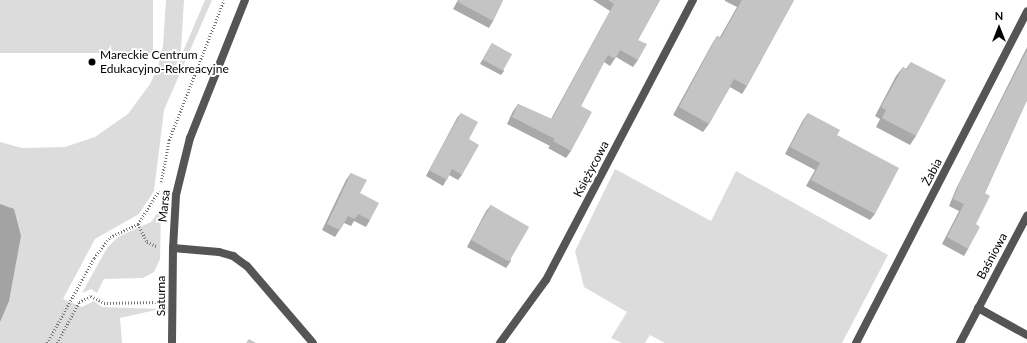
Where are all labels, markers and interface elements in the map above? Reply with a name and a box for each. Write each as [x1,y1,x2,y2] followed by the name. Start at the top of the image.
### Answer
[979,8,1019,48] north arrow
[995,9,1003,22] text: N
[100,48,229,76] place label: Mareckie Centrum Edukacyjno-Rekreacyjne
[87,57,97,67] marker: Mareckie Centrum Edukacyjno-Rekreacyjne
[570,139,612,199] street label: Księżycowa
[919,156,945,188] street label: Żabia
[155,189,173,223] street label: Marsa
[974,230,1010,282] street label: Baśniowa
[154,276,168,316] street label: Saturna

